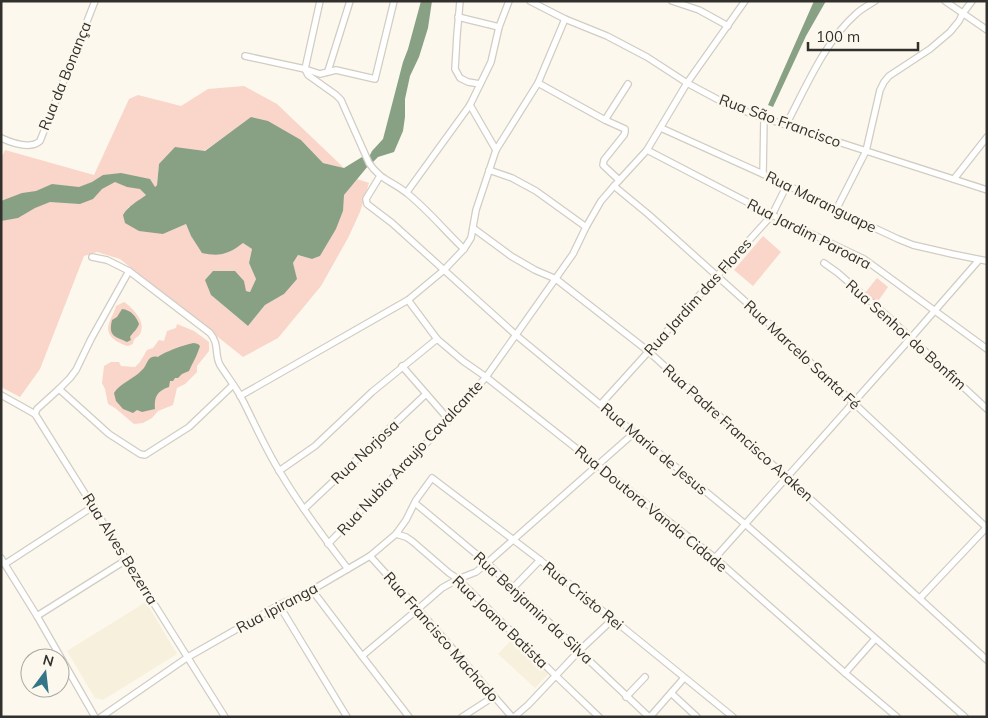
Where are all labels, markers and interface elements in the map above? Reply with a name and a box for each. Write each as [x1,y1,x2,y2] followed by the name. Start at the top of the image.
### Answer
[34,19,95,133] street label: Rua da Bonança
[808,20,918,52] scale bar
[816,27,860,46] text: 100 m
[717,90,844,151] street label: Rua São Francisco
[763,167,880,237] street label: Rua Maranguape
[744,194,874,273] street label: Rua Jardim Paroara
[640,234,755,359] street label: Rua Jardim das Flores
[842,275,971,394] street label: Rua Senhor do Bonfim
[740,296,864,414] street label: Rua Marcelo Santa Fé
[659,360,818,505] street label: Rua Padre Francisco Araken
[333,376,487,539] street label: Rua Nubia Araujo Cavalcante
[597,398,712,499] street label: Rua Maria de Jesus
[327,415,402,488] street label: Rua Norjosa
[571,441,731,576] street label: Rua Doutora Vanda Cidade
[78,489,162,608] street label: Rua Alves Bezerra
[470,547,597,668] street label: Rua Benjamin da Silva
[539,557,627,634] street label: Rua Cristo Rei
[380,568,503,706] street label: Rua Francisco Machado
[449,571,552,672] street label: Rua Joana Batista
[233,578,321,637] street label: Rua Ipiranga
[20,648,70,698] north arrow
[41,650,56,671] text: N

